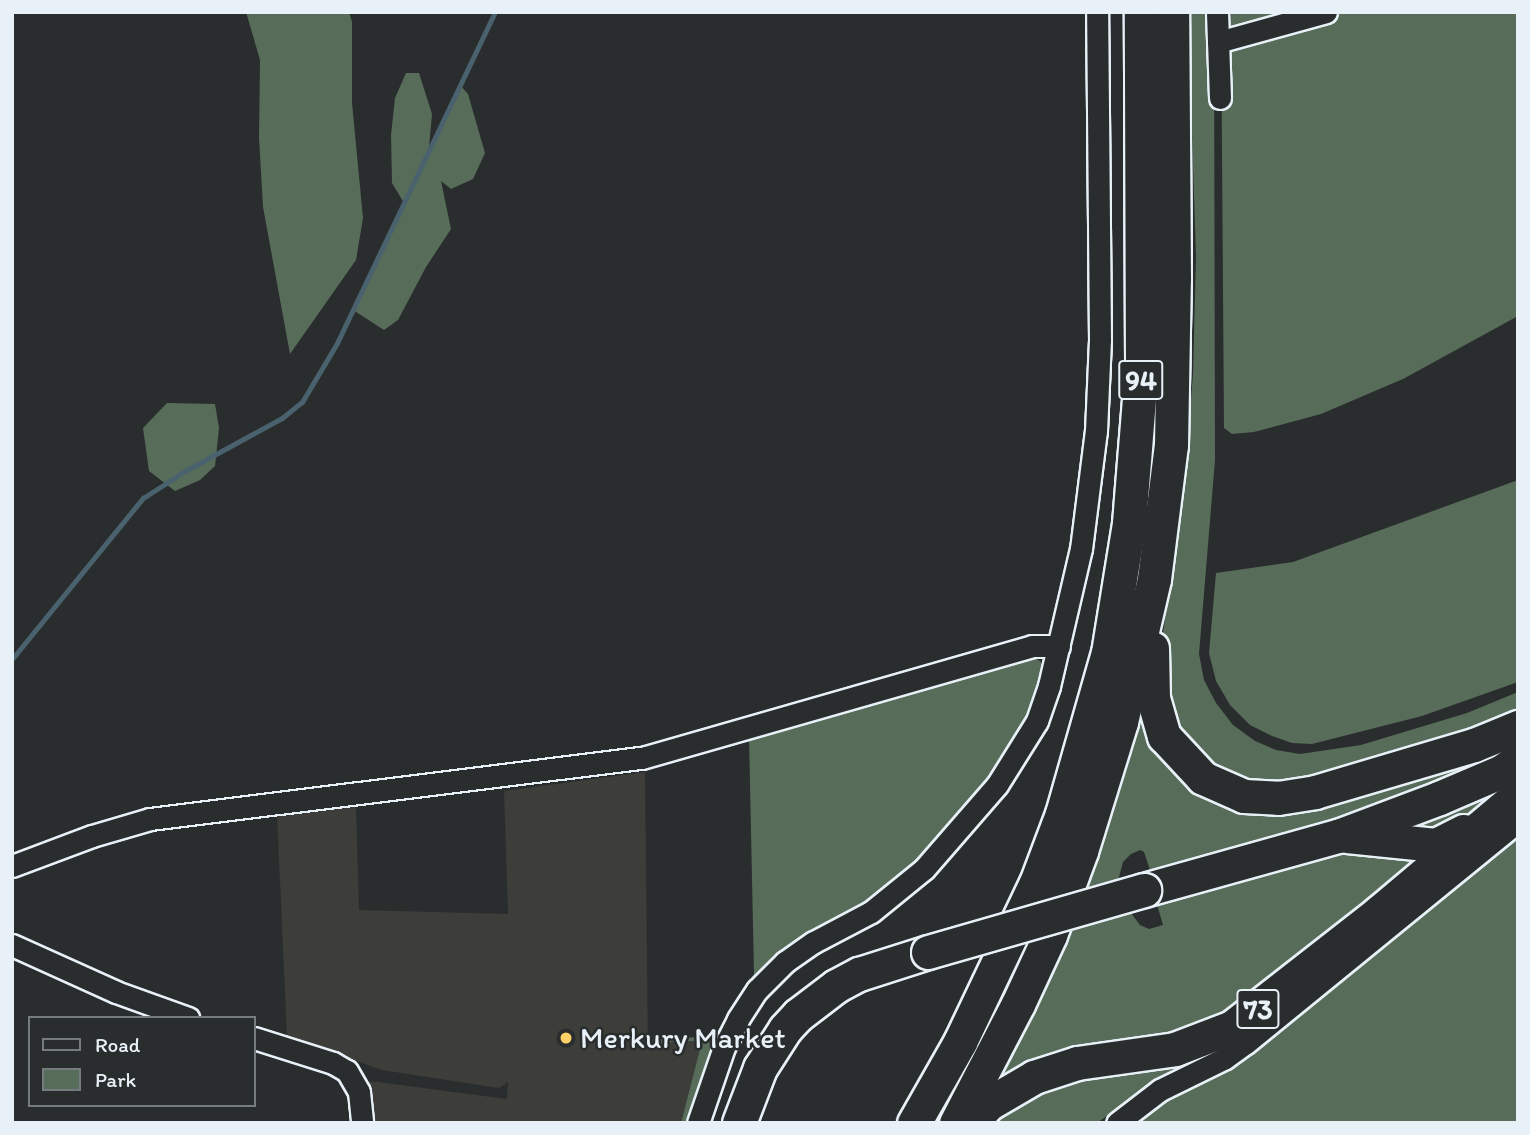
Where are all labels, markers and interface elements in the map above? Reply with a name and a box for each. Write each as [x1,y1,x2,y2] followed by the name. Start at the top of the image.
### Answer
[1118,356,1164,404] road number: 94
[1235,984,1281,1034] road number: 73
[28,1016,256,1107] legend
[580,1020,786,1056] place label: Merkury Market
[558,1030,574,1046] marker: Merkury Market
[95,1032,140,1057] text: Road
[95,1067,136,1092] text: Park

